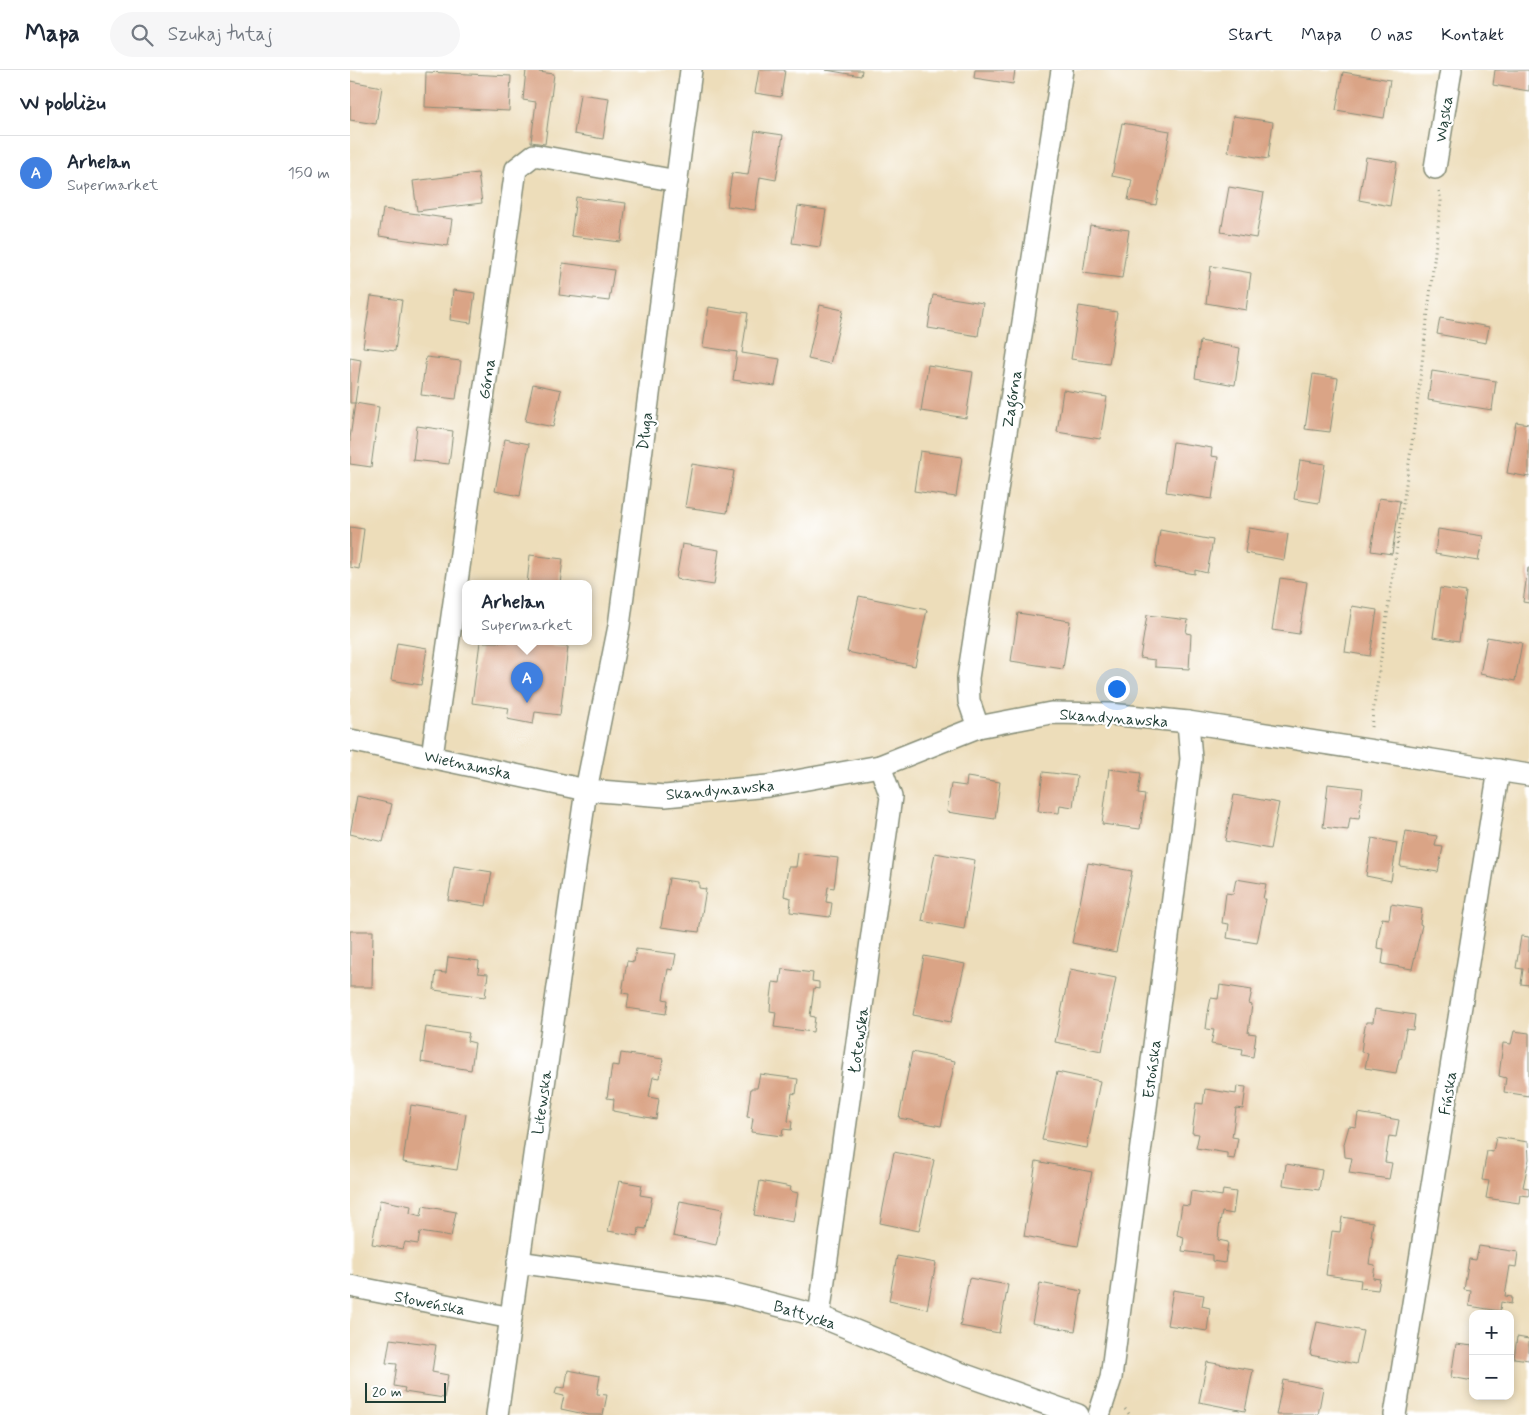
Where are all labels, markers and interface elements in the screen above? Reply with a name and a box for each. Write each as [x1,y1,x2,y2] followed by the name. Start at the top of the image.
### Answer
[110,12,460,57] search box
[25,19,80,50] text: Mapa
[128,21,156,49] icon: search
[168,22,273,47] text: Szukaj tutaj
[1228,23,1273,47] text: Start
[1301,23,1342,47] text: Mapa
[1370,23,1413,47] text: O nas
[1441,23,1504,47] text: Kontakt
[20,89,106,117] text: W pobliżu
[1430,95,1459,144] street label: Wąska
[67,150,131,175] text: Arhelan
[31,163,41,184] text: A
[288,163,330,184] text: 150 m
[67,175,158,196] text: Supermarket
[474,357,501,401] street label: Górna
[998,369,1028,430] street label: Zagórna
[633,411,658,452] street label: Długa
[462,580,592,645] popup
[481,590,545,615] text: Arhelan
[481,615,573,636] text: Supermarket
[511,662,543,703] pin: A
[1104,676,1130,702] your location
[1059,704,1169,733] street label: Skandynawska
[422,746,513,785] street label: Wietnamska
[665,775,775,806] street label: Skandynawska
[844,1005,875,1075] street label: Łotewska
[1138,1039,1167,1100] street label: Estońska
[528,1068,557,1136] street label: Litewska
[1435,1070,1462,1117] street label: Fińska
[392,1286,467,1321] street label: Słoweńska
[771,1296,838,1335] street label: Bałtycka
[1469,1310,1514,1400] map controls
[1469,1310,1514,1355] button: +
[1469,1355,1514,1400] button: −
[365,1380,446,1403] scale bar
[372,1383,402,1401] text: 20 m

